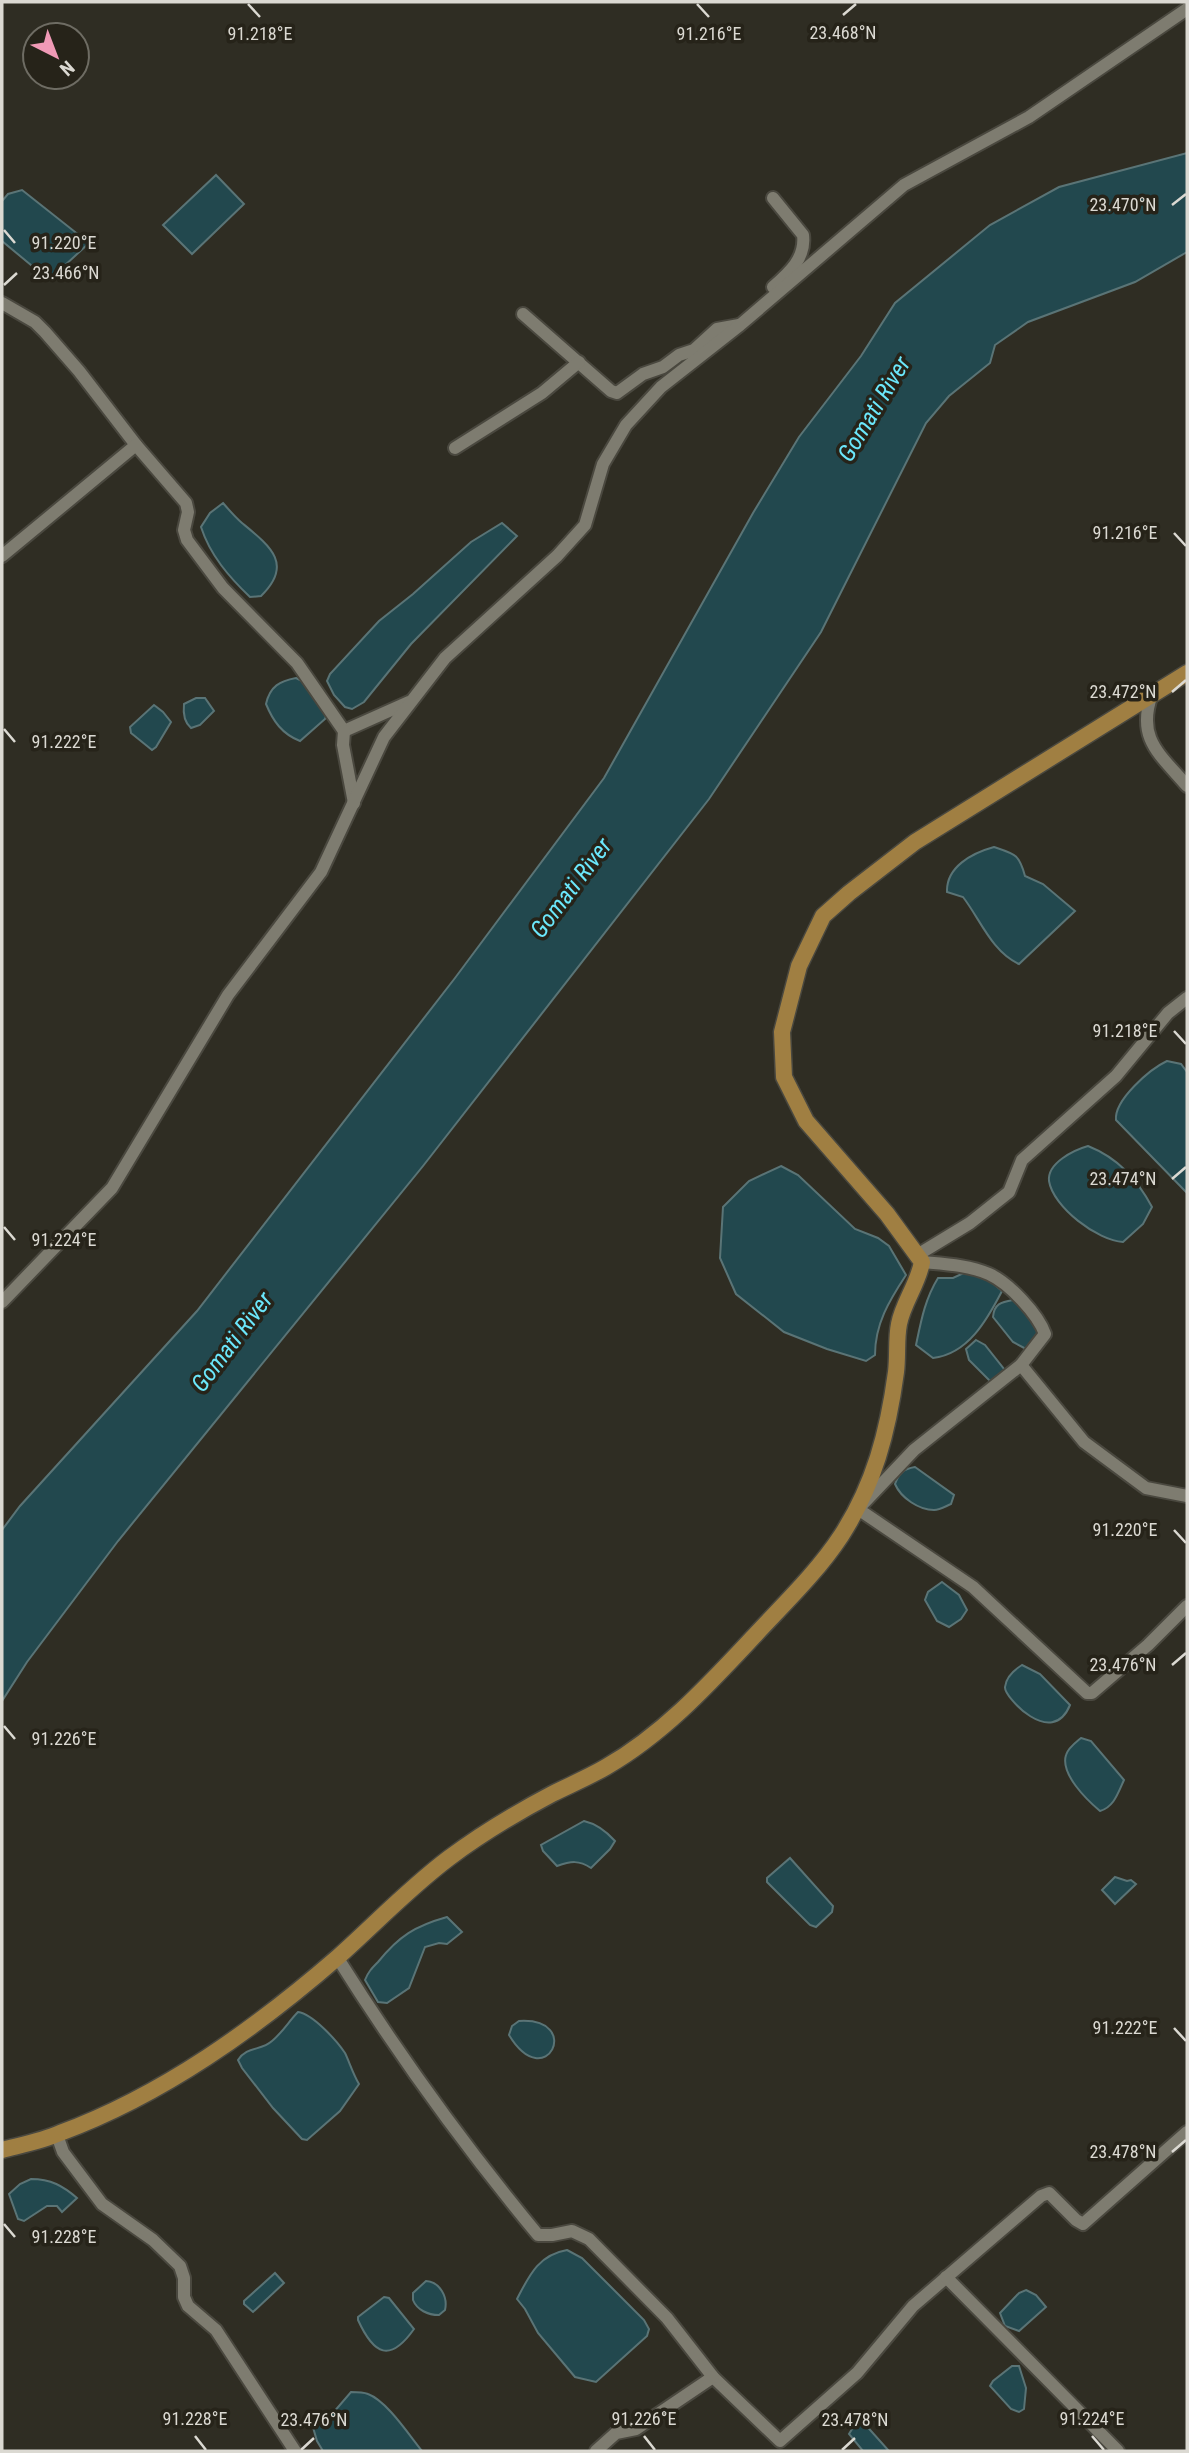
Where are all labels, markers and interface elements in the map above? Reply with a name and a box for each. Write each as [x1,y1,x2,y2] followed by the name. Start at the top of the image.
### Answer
[21,21,91,91] north arrow
[809,22,877,43] text: 23.468°N
[228,23,292,44] text: 91.218°E
[677,23,741,44] text: 91.216°E
[55,56,79,81] text: N
[1089,194,1157,215] text: 23.470°N
[32,232,96,253] text: 91.220°E
[32,262,100,283] text: 23.466°N
[832,351,917,466] water label: Gomati River
[1093,522,1157,543] text: 91.216°E
[1089,681,1157,702] text: 23.472°N
[32,731,96,752] text: 91.222°E
[525,832,618,943] water label: Gomati River
[1093,1020,1157,1041] text: 91.218°E
[1089,1168,1157,1189] text: 23.474°N
[32,1229,96,1250] text: 91.224°E
[186,1286,279,1397] water label: Gomati River
[1093,1519,1157,1540] text: 91.220°E
[1089,1654,1157,1675] text: 23.476°N
[32,1728,96,1749] text: 91.226°E
[1093,2017,1157,2038] text: 91.222°E
[1089,2141,1157,2162] text: 23.478°N
[32,2226,96,2247] text: 91.228°E
[163,2408,227,2429] text: 91.228°E
[612,2408,676,2429] text: 91.226°E
[1060,2408,1124,2429] text: 91.224°E
[280,2409,348,2430] text: 23.476°N
[821,2409,889,2430] text: 23.478°N

